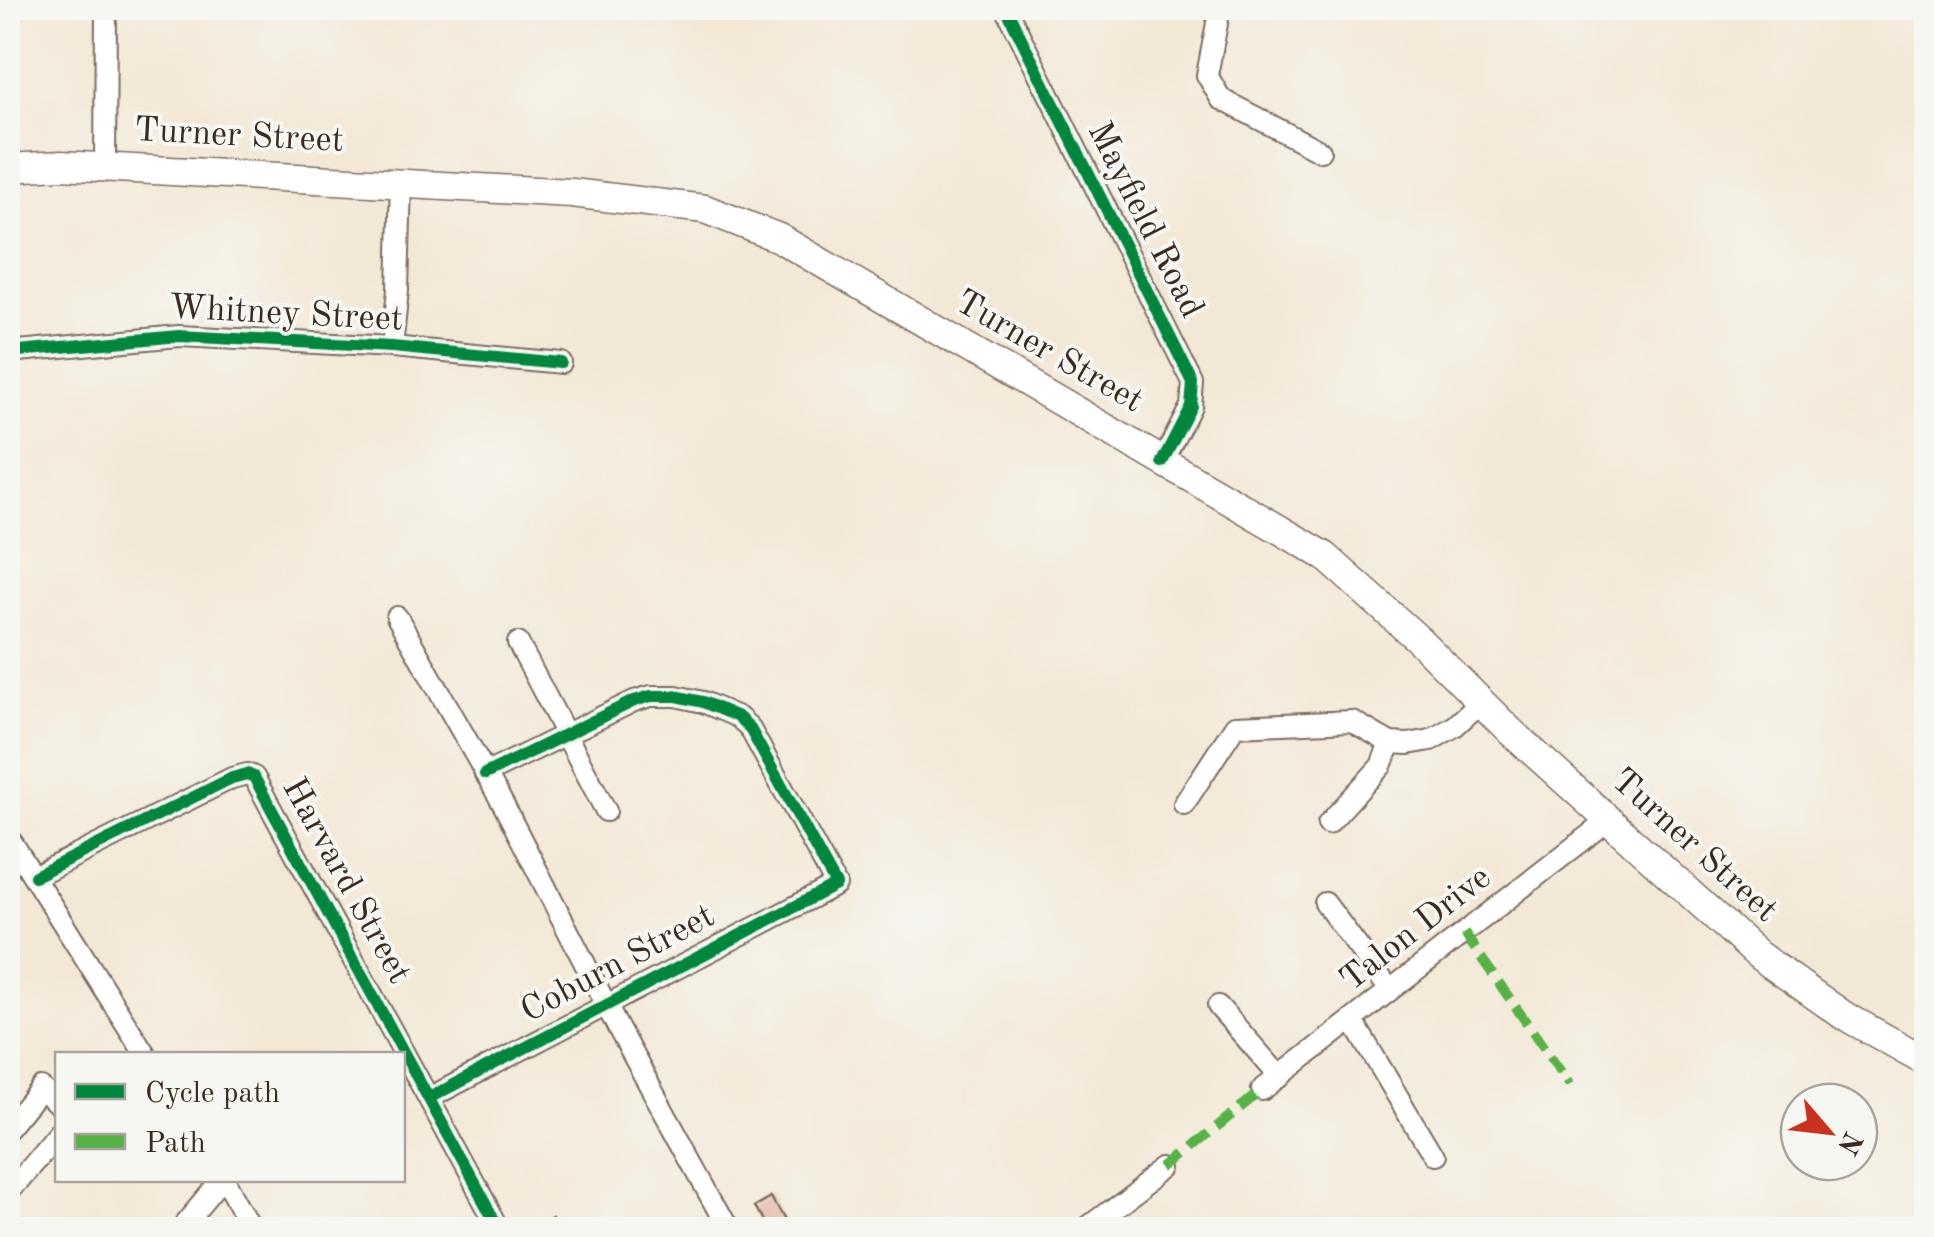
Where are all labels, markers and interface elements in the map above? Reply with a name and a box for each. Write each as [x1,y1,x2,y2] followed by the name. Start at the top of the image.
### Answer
[133,113,345,159] street label: Turner Street
[1081,116,1209,324] street label: Mayfield Road
[949,284,1149,420] street label: Turner Street
[168,290,404,338] street label: Whitney Street
[1604,763,1784,929] street label: Turner Street
[275,772,417,990] street label: Harvard Street
[1334,860,1498,998] street label: Talon Drive
[516,898,720,1030] street label: Coburn Street
[55,1052,405,1182] legend
[145,1079,280,1109] text: Cycle path
[1779,1082,1879,1182] north arrow
[1831,1126,1866,1159] text: N
[145,1129,206,1159] text: Path

